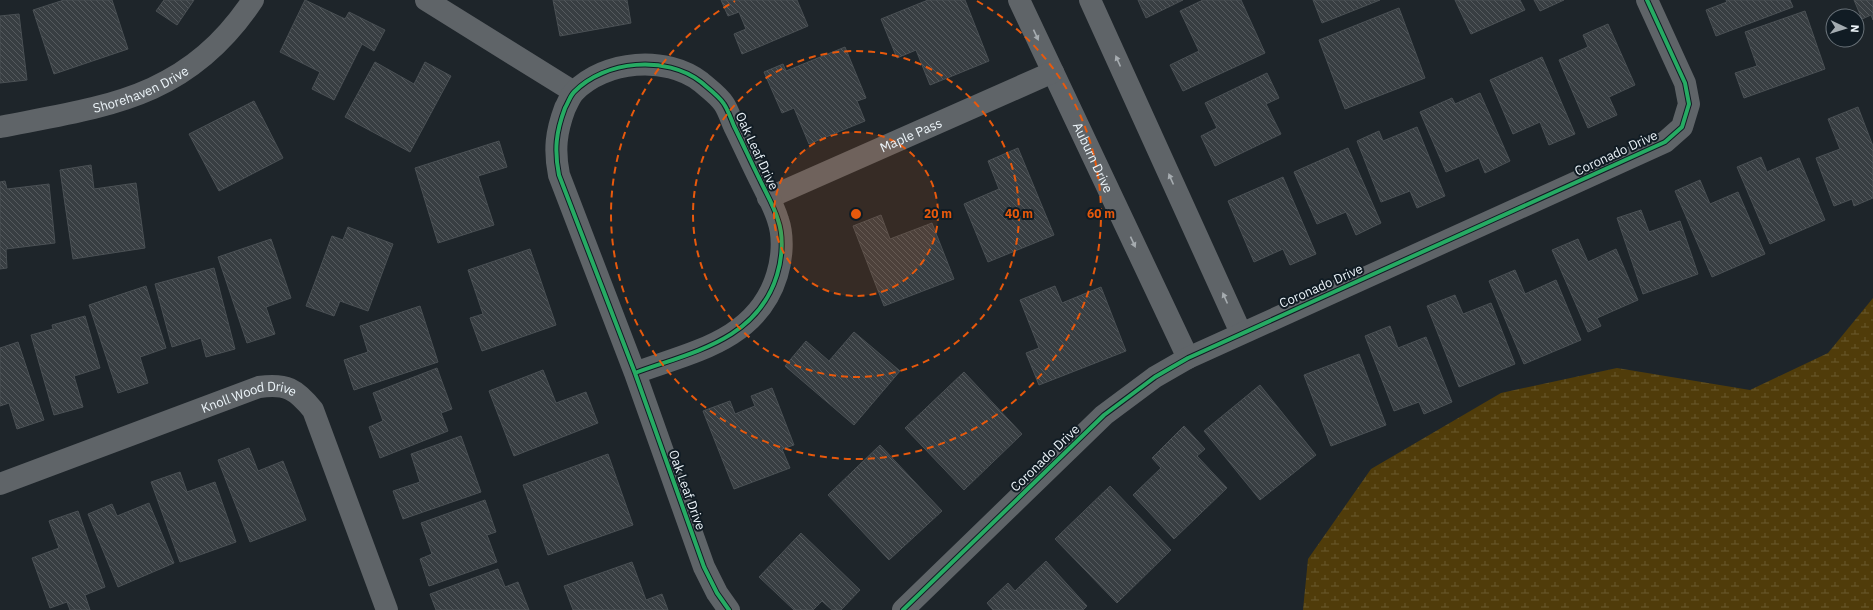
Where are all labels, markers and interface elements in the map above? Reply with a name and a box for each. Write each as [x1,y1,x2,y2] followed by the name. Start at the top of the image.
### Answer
[1825,8,1865,48] north arrow
[1848,24,1862,33] text: N
[1033,30,1039,41] one-way arrow
[1115,55,1121,66] one-way arrow
[91,62,192,116] street label: Shorehaven Drive
[732,109,782,193] street label: Oak Leaf Drive
[877,114,944,156] street label: Maple Pass
[1069,119,1117,195] street label: Auburn Drive
[1572,126,1660,180] street label: Coronado Drive
[1168,173,1174,185] one-way arrow
[924,206,952,221] text: 20 m
[1005,206,1033,221] text: 40 m
[1087,206,1115,221] text: 60 m
[849,207,863,221] centre of rings
[1130,236,1136,247] one-way arrow
[1277,260,1365,312] street label: Coronado Drive
[1222,292,1228,303] one-way arrow
[199,377,300,416] street label: Knoll Wood Drive
[1007,421,1083,495] street label: Coronado Drive
[665,448,709,532] street label: Oak Leaf Drive

